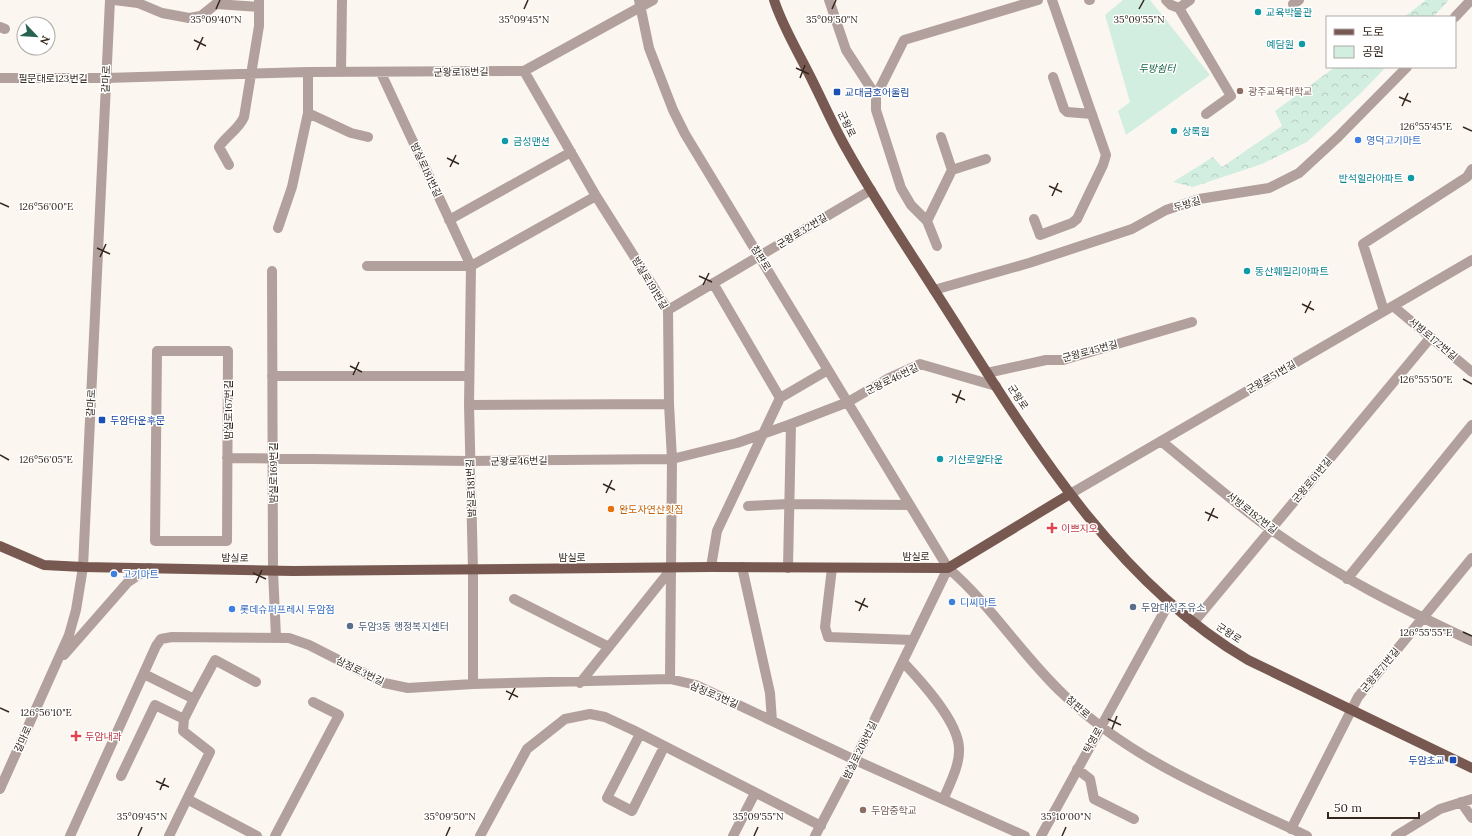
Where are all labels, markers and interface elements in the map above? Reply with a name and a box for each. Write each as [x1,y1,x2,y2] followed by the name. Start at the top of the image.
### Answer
[1266,6,1313,19] place label: 교육박물관
[1253,7,1263,17] marker: 교육박물관
[190,13,242,26] text: 35°09'40"N
[499,13,550,26] text: 35°09'45"N
[806,13,858,26] text: 35°09'50"N
[1113,13,1165,26] text: 35°09'55"N
[16,16,56,56] north arrow
[1326,16,1456,68] legend
[1362,24,1384,39] text: 도로
[37,33,53,47] text: N
[1266,38,1294,51] place label: 예담원
[1297,39,1307,49] marker: 예담원
[1362,44,1384,59] text: 공원
[1139,62,1177,75] park label: 두방쉼터
[99,65,113,93] street label: 갈마로
[433,65,489,79] street label: 군왕로18번길
[18,72,88,85] street label: 필문대로123번길
[1248,85,1312,98] place label: 광주교육대학교
[845,86,909,99] place label: 교대금호어울림
[1235,86,1245,96] marker: 광주교육대학교
[832,87,842,97] marker: 교대금호어울림
[835,109,859,139] street label: 군왕로
[1400,120,1452,133] text: 126°55'45"E
[1182,125,1210,138] place label: 상록원
[1169,126,1179,136] marker: 상록원
[1366,134,1421,147] place label: 영덕고기마트
[513,135,550,148] place label: 금성맨션
[1353,135,1363,145] marker: 영덕고기마트
[500,136,510,146] marker: 금성맨션
[408,141,444,199] street label: 밤실로181번길
[1339,172,1403,185] place label: 반석힐라아파트
[1406,173,1416,183] marker: 반석힐라아파트
[1172,194,1202,214] street label: 두방길
[19,200,73,213] text: 126°56'00"E
[774,211,830,251] street label: 군왕로32번길
[748,243,774,273] street label: 참판로
[629,254,671,312] street label: 밤실로191번길
[1255,265,1329,278] place label: 동산훼밀리아파트
[1242,266,1252,276] marker: 동산훼밀리아파트
[1406,315,1460,363] street label: 서방로172번길
[1061,337,1119,365] street label: 군왕로45번길
[1244,358,1298,396] street label: 군왕로51번길
[863,361,921,397] street label: 군왕로46번길
[1399,373,1453,386] text: 126°55'50"E
[222,380,235,440] street label: 밤실로167번길
[1005,382,1031,412] street label: 군왕로
[84,389,98,417] street label: 갈마로
[110,414,165,427] place label: 두암타운후문
[97,415,107,425] marker: 두암타운후문
[267,442,280,504] street label: 밤실로169번길
[19,453,73,466] text: 126°56'05"E
[948,453,1003,466] place label: 기산로얄타운
[490,454,548,468] street label: 군왕로46번길
[935,454,945,464] marker: 기산로얄타운
[1289,455,1335,505] street label: 군왕로61번길
[463,458,479,518] street label: 밤실로181번길
[1224,489,1280,537] street label: 서방로182번길
[619,503,683,516] place label: 완도자연산횟집
[606,504,616,514] marker: 완도자연산횟집
[1046,522,1058,534] marker: 이쁘지오
[1061,522,1098,535] place label: 이쁘지오
[902,550,930,563] street label: 밤실로
[221,551,249,565] street label: 밤실로
[558,551,586,564] street label: 밤실로
[122,568,159,581] place label: 고기마트
[109,569,119,579] marker: 고기마트
[960,596,997,609] place label: 디씨마트
[947,597,957,607] marker: 디씨마트
[1141,601,1205,614] place label: 두암대성주유소
[1128,602,1138,612] marker: 두암대성주유소
[240,603,335,616] place label: 롯데슈퍼프레시 두암점
[227,604,237,614] marker: 롯데슈퍼프레시 두암점
[358,620,449,633] place label: 두암3동 행정복지센터
[1214,620,1244,646] street label: 군왕로
[345,621,355,631] marker: 두암3동 행정복지센터
[1400,626,1452,639] text: 126°55'55"E
[1358,645,1402,695] street label: 군왕로71번길
[334,654,386,688] street label: 삼정로3번길
[688,679,740,711] street label: 삼정로3번길
[1063,693,1093,721] street label: 참판로
[20,706,72,719] text: 126°56'10"E
[840,719,880,781] street label: 밤실로208번길
[11,724,35,754] street label: 갈마로
[1081,725,1105,755] street label: 탁영로
[70,730,82,742] marker: 두암내과
[85,730,122,743] place label: 두암내과
[1408,754,1445,767] place label: 두암초교
[1448,755,1458,765] marker: 두암초교
[1328,794,1419,820] scale bar
[1334,800,1362,815] text: 50 m
[871,804,917,817] place label: 두암중학교
[858,805,868,815] marker: 두암중학교
[117,810,168,823] text: 35°09'45"N
[424,810,476,823] text: 35°09'50"N
[732,810,784,823] text: 35°09'55"N
[1041,810,1092,823] text: 35°10'00"N

